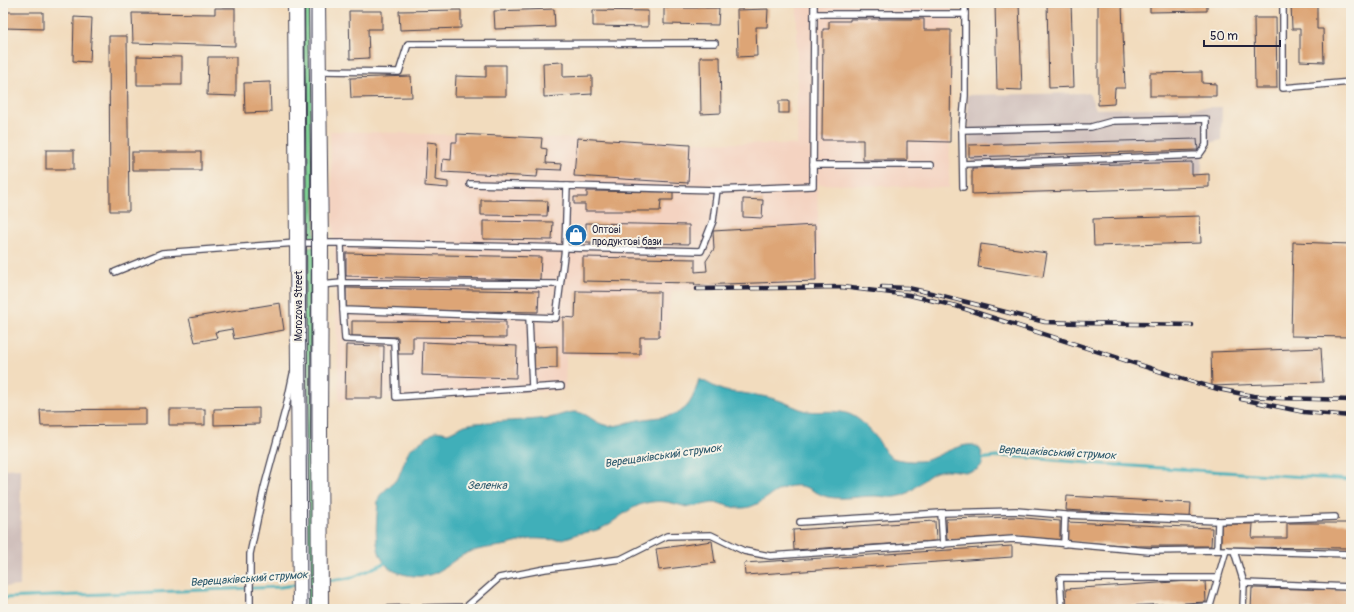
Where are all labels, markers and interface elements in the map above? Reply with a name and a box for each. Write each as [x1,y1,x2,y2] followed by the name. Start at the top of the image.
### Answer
[1204,22,1280,48] scale bar
[1210,29,1238,44] text: 50 m
[563,222,589,248] shop icon: Оптові продуктові бази
[592,224,662,248] place label: Оптові продуктові бази
[293,270,305,341] street label: Morozova Street
[604,441,724,470] water label: Верещаківський струмок
[998,443,1117,462] water label: Верещаківський струмок
[467,479,508,492] water label: Зеленка
[190,568,310,589] water label: Верещаківський струмок

